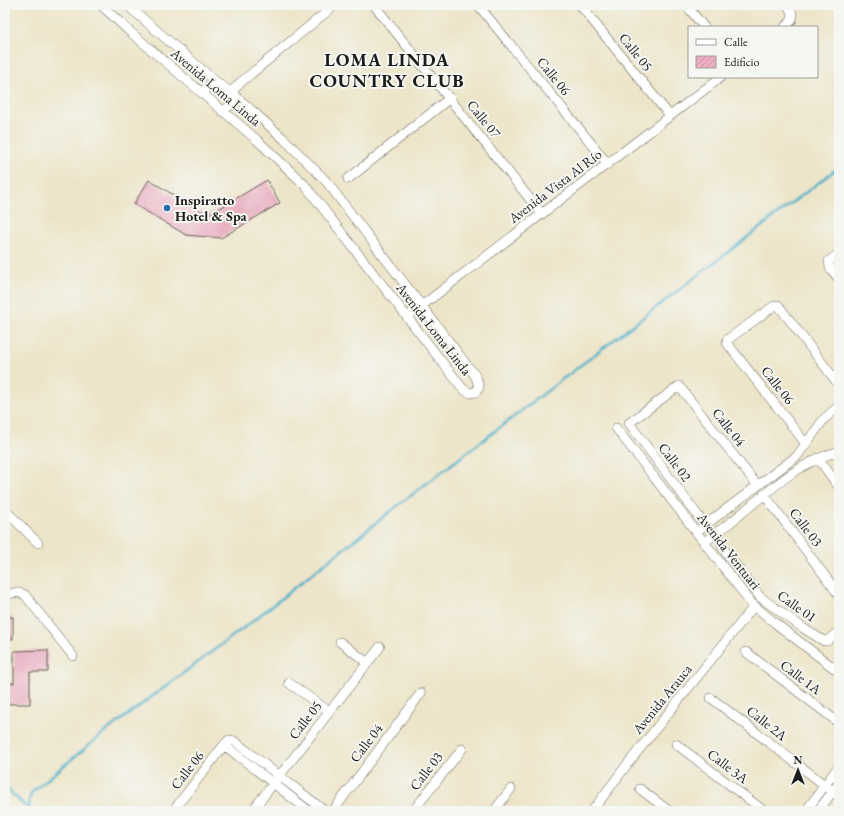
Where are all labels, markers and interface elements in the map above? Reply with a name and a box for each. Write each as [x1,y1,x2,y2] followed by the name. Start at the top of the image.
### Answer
[688,26,818,78] legend
[615,29,657,75] street label: Calle 05
[724,34,748,50] text: Calle
[166,43,265,130] street label: Avenida Loma Linda
[309,48,465,92] district label: LOMA LINDA COUNTRY CLUB
[533,53,575,99] street label: Calle 06
[724,54,760,70] text: Edificio
[463,96,505,142] street label: Calle 07
[504,145,605,228] street label: Avenida Vista Al Río
[175,191,248,225] place label: Inspiratto Hotel & Spa
[162,203,172,213] marker: Inspiratto Hotel & Spa
[392,278,476,379] street label: Avenida Loma Linda
[757,362,799,408] street label: Calle 06
[708,404,750,450] street label: Calle 04
[655,439,696,485] street label: Calle 02
[786,504,827,550] street label: Calle 03
[693,508,765,593] street label: Avenida Ventuari
[774,586,820,626] street label: Calle 01
[777,656,825,698] street label: Calle 1A
[628,660,696,738] street label: Avenida Arauca
[284,697,326,743] street label: Calle 05
[743,701,791,745] street label: Calle 2A
[346,720,387,766] street label: Calle 04
[704,745,752,787] street label: Calle 3A
[166,747,208,793] street label: Calle 06
[405,748,447,794] street label: Calle 03
[778,750,818,790] north arrow
[794,753,803,767] text: N

